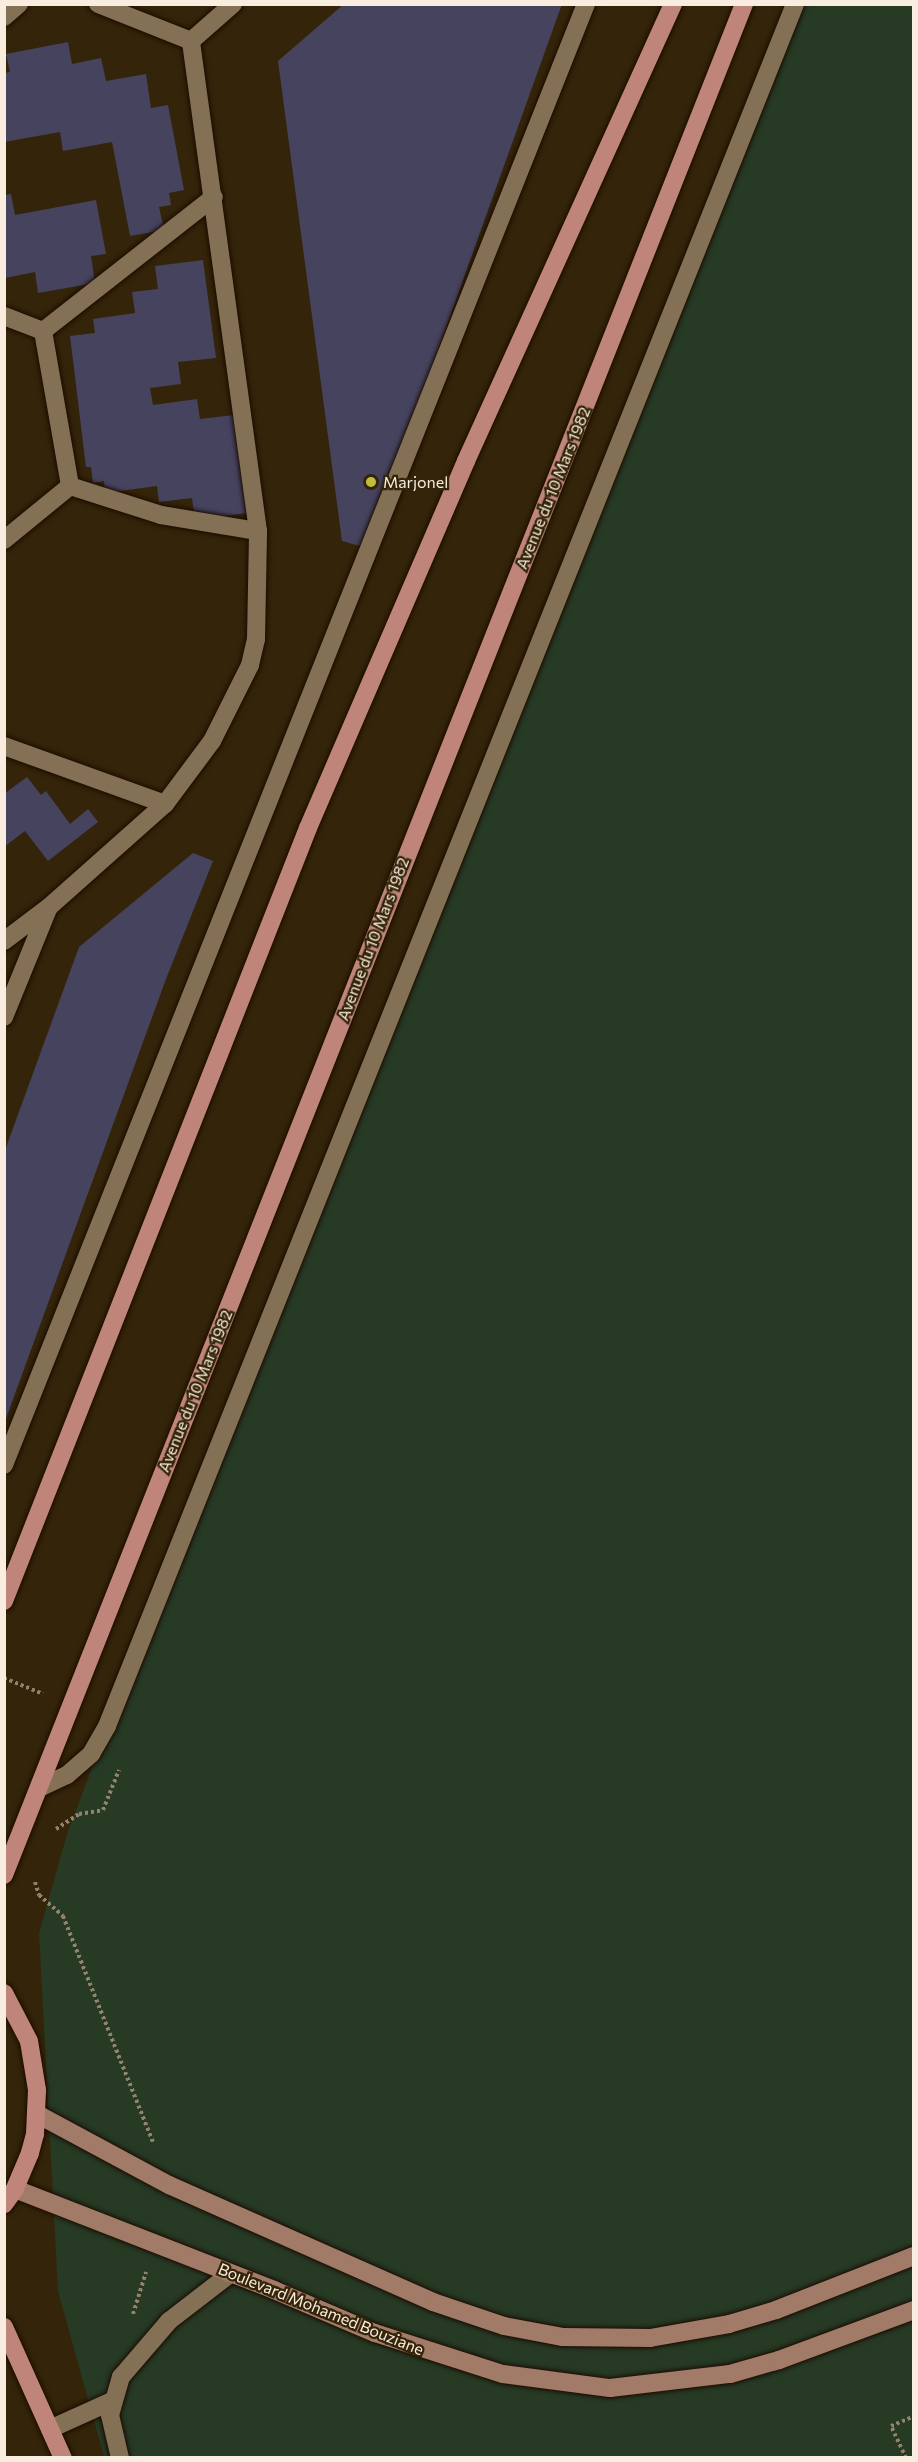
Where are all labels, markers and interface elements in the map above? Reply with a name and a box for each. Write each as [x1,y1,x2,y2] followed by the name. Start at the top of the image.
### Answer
[512,404,594,572] street label: Avenue du 10 Mars 1982
[383,472,448,492] place label: Marjonel
[364,475,378,489] marker: Marjonel
[333,855,413,1023] street label: Avenue du 10 Mars 1982
[154,1307,236,1475] street label: Avenue du 10 Mars 1982
[215,2259,427,2359] street label: Boulevard Mohamed Bouziane

